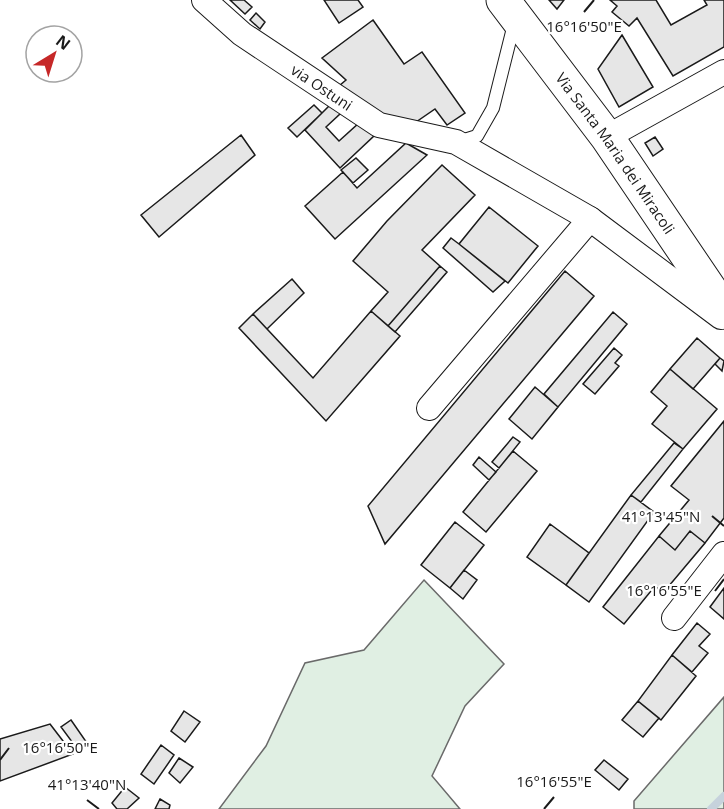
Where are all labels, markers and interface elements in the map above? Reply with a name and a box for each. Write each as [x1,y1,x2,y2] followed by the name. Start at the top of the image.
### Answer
[546,16,622,36] text: 16°16'50"E
[24,24,84,84] north arrow
[51,30,75,55] text: N
[287,59,357,115] street label: via Ostuni
[551,68,680,238] street label: Via Santa Maria dei Miracoli
[622,506,700,526] text: 41°13'45"N
[626,580,702,600] text: 16°16'55"E
[22,737,98,757] text: 16°16'50"E
[516,771,592,791] text: 16°16'55"E
[48,774,126,794] text: 41°13'40"N

